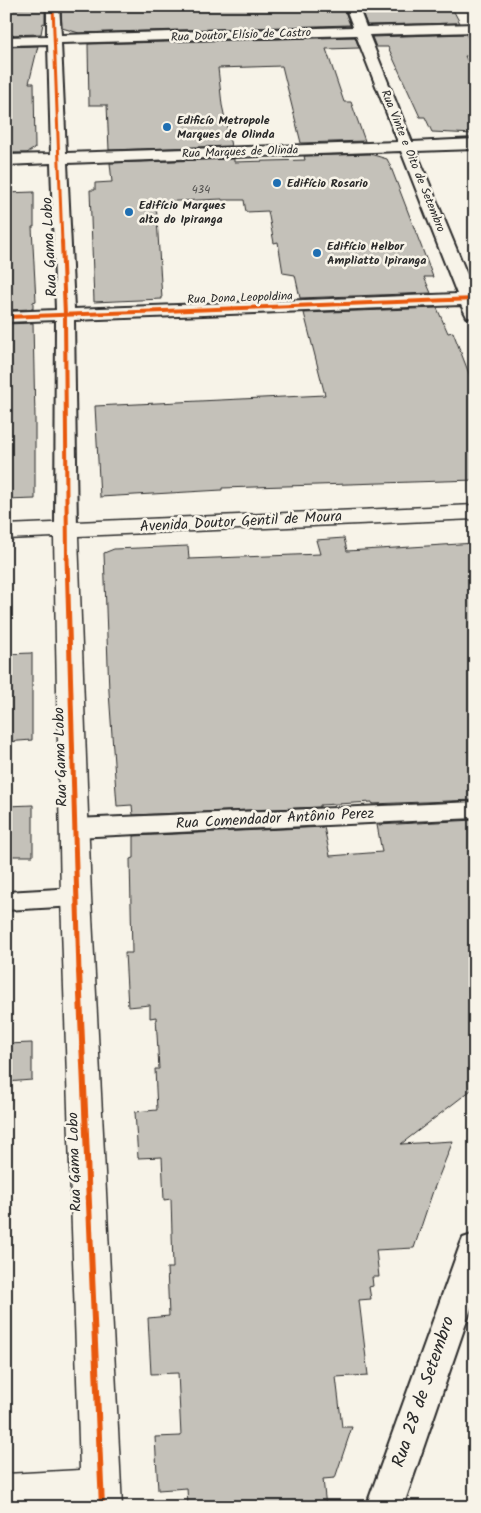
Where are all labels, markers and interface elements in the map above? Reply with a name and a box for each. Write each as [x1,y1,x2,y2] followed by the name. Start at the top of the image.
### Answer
[171,23,311,47] street label: Rua Doutor Elísio de Castro
[376,87,450,235] street label: Rua Vinte e Oito de Setembro
[177,111,275,144] place label: Edificío Metropole Marques de Olinda
[161,121,173,133] marker: Edificío Metropole Marques de Olinda
[181,140,299,164] street label: Rua Marques de Olinda
[287,174,368,193] place label: Edifício Rosario
[271,177,283,189] marker: Edifício Rosario
[192,181,210,199] house number: 434
[35,196,65,297] street label: Rua Gama Lobo
[139,196,226,229] place label: Edifício Marques alto do Ipiranga
[123,206,135,218] marker: Edifício Marques alto do Ipiranga
[327,237,426,270] place label: Edifício Helbor Ampliatto Ipiranga
[311,247,323,259] marker: Edifício Helbor Ampliatto Ipiranga
[187,287,293,309] street label: Rua Dona Leopoldina
[139,505,343,539] street label: Avenida Doutor Gentil de Moura
[47,706,75,807] street label: Rua Gama Lobo
[175,802,375,836] street label: Rua Comendador Antônio Perez
[61,1111,89,1212] street label: Rua Gama Lobo
[385,1312,463,1472] street label: Rua 28 de Setembro

